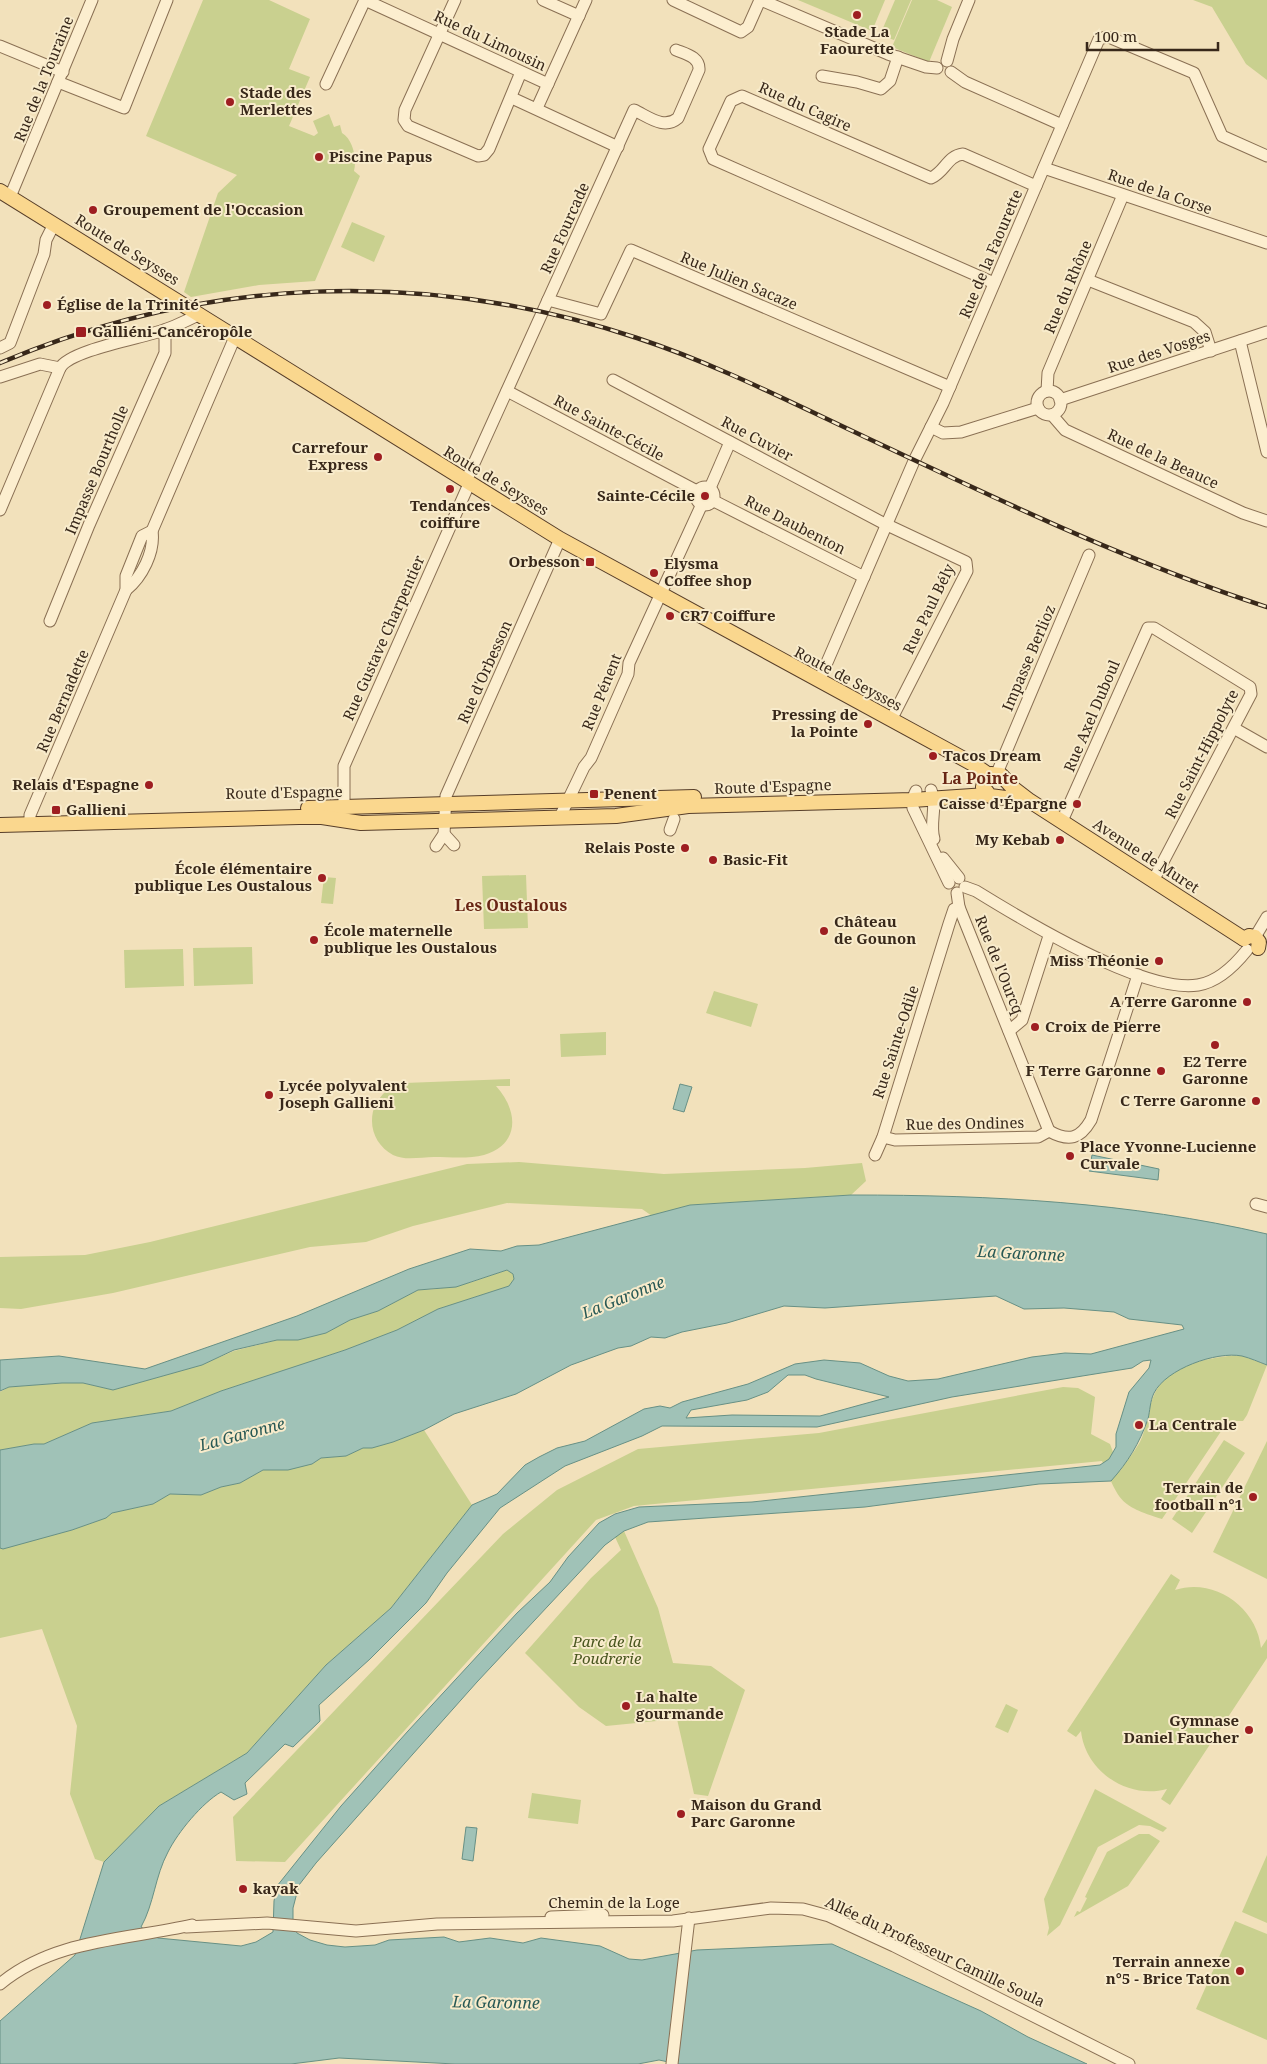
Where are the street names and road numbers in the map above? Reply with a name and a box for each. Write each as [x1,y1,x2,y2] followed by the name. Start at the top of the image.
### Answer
[431,5,550,75] street label: Rue du Limousin
[9,13,77,144] street label: Rue de la Touraine
[756,77,855,135] street label: Rue du Cagire
[1105,164,1215,218] street label: Rue de la Corse
[535,179,593,276] street label: Rue Fourcade
[954,186,1026,321] street label: Rue de la Faourette
[72,209,184,289] street label: Route de Seysses
[1038,237,1096,336] street label: Rue du Rhône
[678,246,801,314] street label: Rue Julien Sacaze
[1105,325,1213,377] street label: Rue des Vosges
[551,390,668,465] street label: Rue Sainte-Cécile
[60,402,132,537] street label: Impasse Bourtholle
[718,411,797,465] street label: Rue Cuvier
[1105,424,1222,493] street label: Rue de la Beauce
[440,441,553,520] street label: Route de Seysses
[742,490,850,558] street label: Rue Daubenton
[338,552,429,723] street label: Rue Gustave Charpentier
[898,560,959,657] street label: Rue Paul Bély
[997,601,1059,714] street label: Impasse Berlioz
[452,616,516,726] street label: Rue d'Orbesson
[791,641,906,715] street label: Route de Seysses
[31,646,93,755] street label: Rue Bernadette
[577,650,626,733] street label: Rue Pénent
[1059,656,1124,775] street label: Rue Axel Duboul
[1160,686,1242,822] street label: Rue Saint-Hippolyte
[714,774,832,798] street label: Route d'Espagne
[225,781,343,803] street label: Route d'Espagne
[1090,813,1203,897] street label: Avenue de Muret
[971,912,1029,1017] street label: Rue de l'Ourcq
[867,982,923,1101] street label: Rue Sainte-Odile
[906,1112,1025,1134] street label: Rue des Ondines
[822,1891,1048,2011] street label: Allée du Professeur Camille Soula
[548,1892,680,1912] street label: Chemin de la Loge

